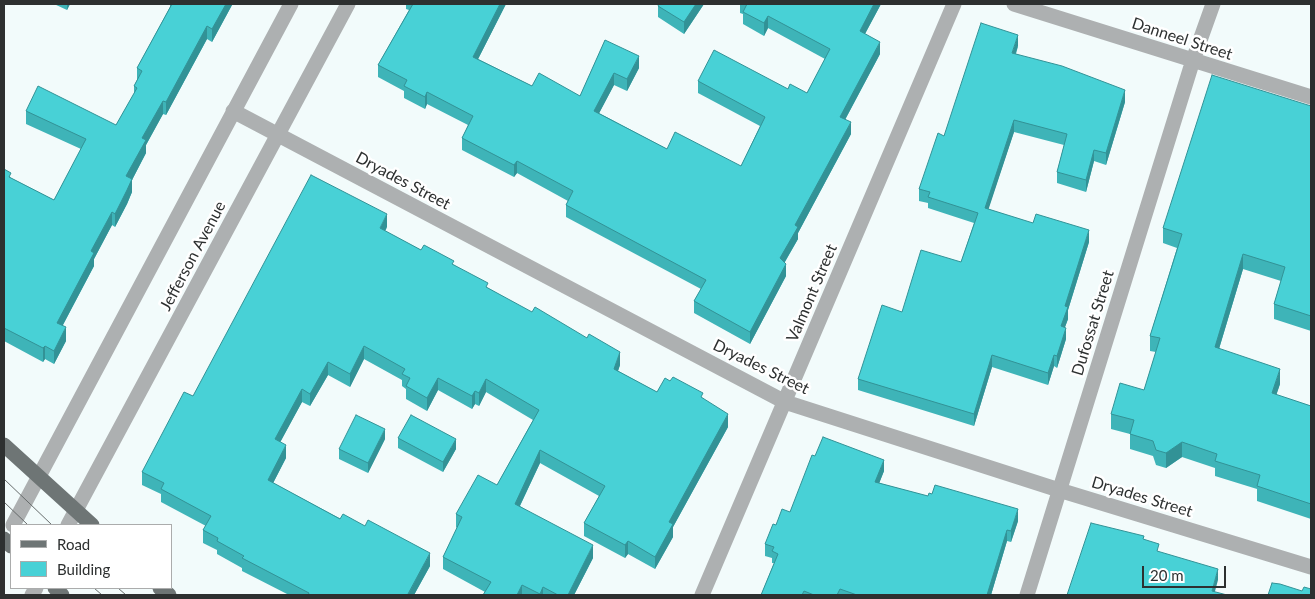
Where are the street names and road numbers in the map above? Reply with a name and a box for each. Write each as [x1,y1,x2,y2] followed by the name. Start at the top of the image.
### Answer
[1129,14,1235,64] street label: Danneel Street
[352,148,454,214] street label: Dryades Street
[156,198,230,314] street label: Jefferson Avenue
[783,241,841,345] street label: Valmont Street
[1068,268,1118,378] street label: Dufossat Street
[710,335,812,399] street label: Dryades Street
[1089,473,1195,521] street label: Dryades Street

